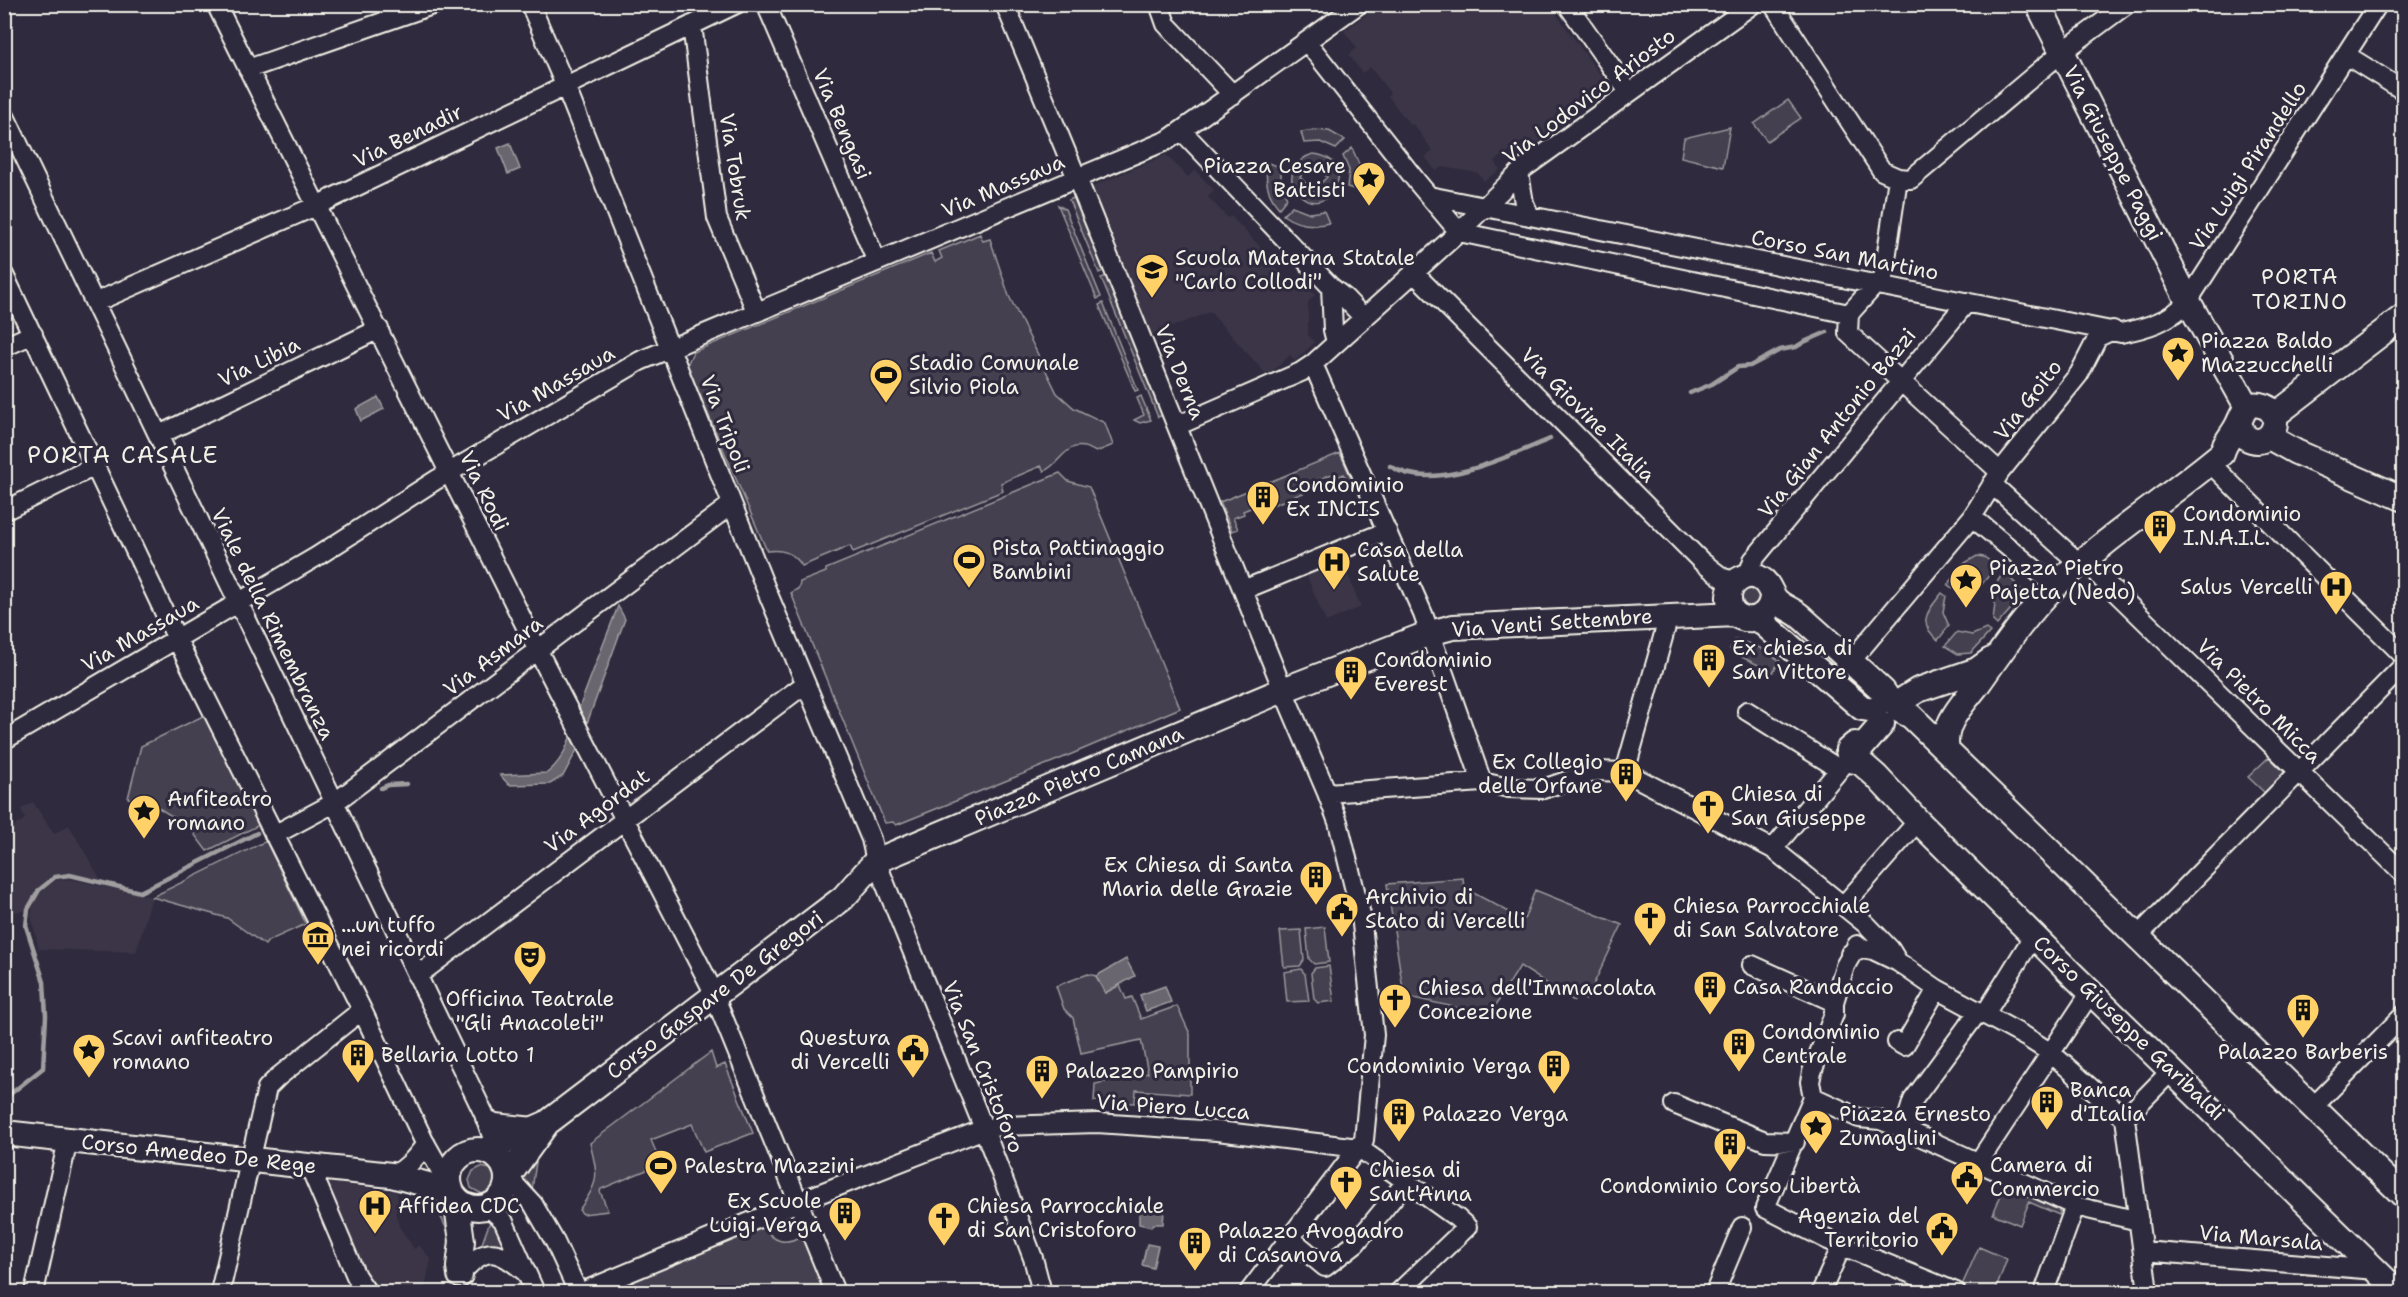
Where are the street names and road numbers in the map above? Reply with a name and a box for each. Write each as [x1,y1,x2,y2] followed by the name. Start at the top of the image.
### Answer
[1497,22,1681,170] street label: Via Lodovico Ariosto
[2057,60,2169,246] street label: Via Giuseppe Paggi
[806,64,878,184] street label: Via Bengasi
[2183,76,2313,256] street label: Via Luigi Pirandello
[349,97,467,175] street label: Via Benadir
[713,111,757,223] street label: Via Tobruk
[937,148,1069,224] street label: Via Massaua
[1749,223,1941,287] street label: Corso San Martino
[1148,320,1212,424] street label: Via Derna
[1752,322,1922,524] street label: Via Gian Antonio Bazzi
[214,330,304,394] street label: Via Libia
[492,339,620,429] street label: Via Massaua
[1514,341,1662,489] street label: Via Giovine Italia
[1988,354,2068,446] street label: Via Goito
[694,371,756,477] street label: Via Tripoli
[453,446,515,536] street label: Via Rodi
[205,503,341,745] street label: Viale della Rimembranza
[76,589,204,679] street label: Via Massaua
[1450,602,1654,644] street label: Via Venti Settembre
[438,609,548,703] street label: Via Asmara
[2190,632,2328,770] street label: Via Pietro Micca
[970,719,1188,833] street label: Piazza Pietro Camana
[539,762,655,860] street label: Via Agordat
[601,904,829,1086] street label: Corso Gaspare De Gregori
[2027,929,2231,1127] street label: Corso Giuseppe Garibaldi
[936,977,1030,1157] street label: Via San Cristoforo
[1095,1088,1251,1126] street label: Via Piero Lucca
[80,1128,318,1180] street label: Corso Amedeo De Rege
[2198,1219,2324,1257] street label: Via Marsala

